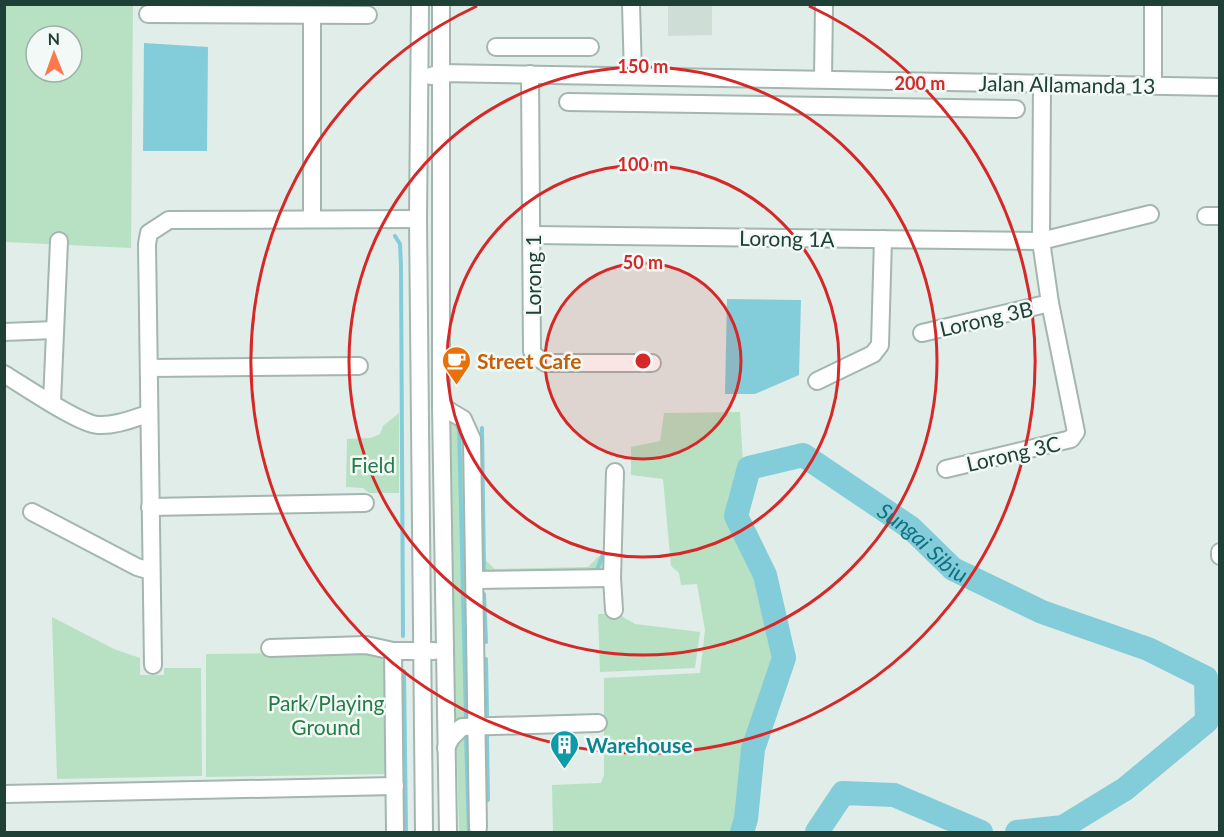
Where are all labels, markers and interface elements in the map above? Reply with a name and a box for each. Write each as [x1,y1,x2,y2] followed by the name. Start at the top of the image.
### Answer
[24,24,84,84] north arrow
[47,29,60,48] text: N
[618,55,668,77] text: 150 m
[979,70,1155,98] street label: Jalan Allamanda 13
[895,72,945,94] text: 200 m
[618,153,668,175] text: 100 m
[739,225,836,251] street label: Lorong 1A
[520,234,545,316] street label: Lorong 1
[623,251,663,273] text: 50 m
[937,295,1035,341] street label: Lorong 3B
[440,344,472,386] cafe icon: Street Cafe
[477,348,581,373] place label: Street Cafe
[633,351,653,371] centre of rings
[964,430,1062,476] street label: Lorong 3C
[351,452,395,477] park label: Field
[873,496,972,588] water label: Sungai Sibiu
[268,690,384,739] park label: Park/Playing Ground
[549,728,581,770] building icon: Warehouse
[586,732,692,757] place label: Warehouse

